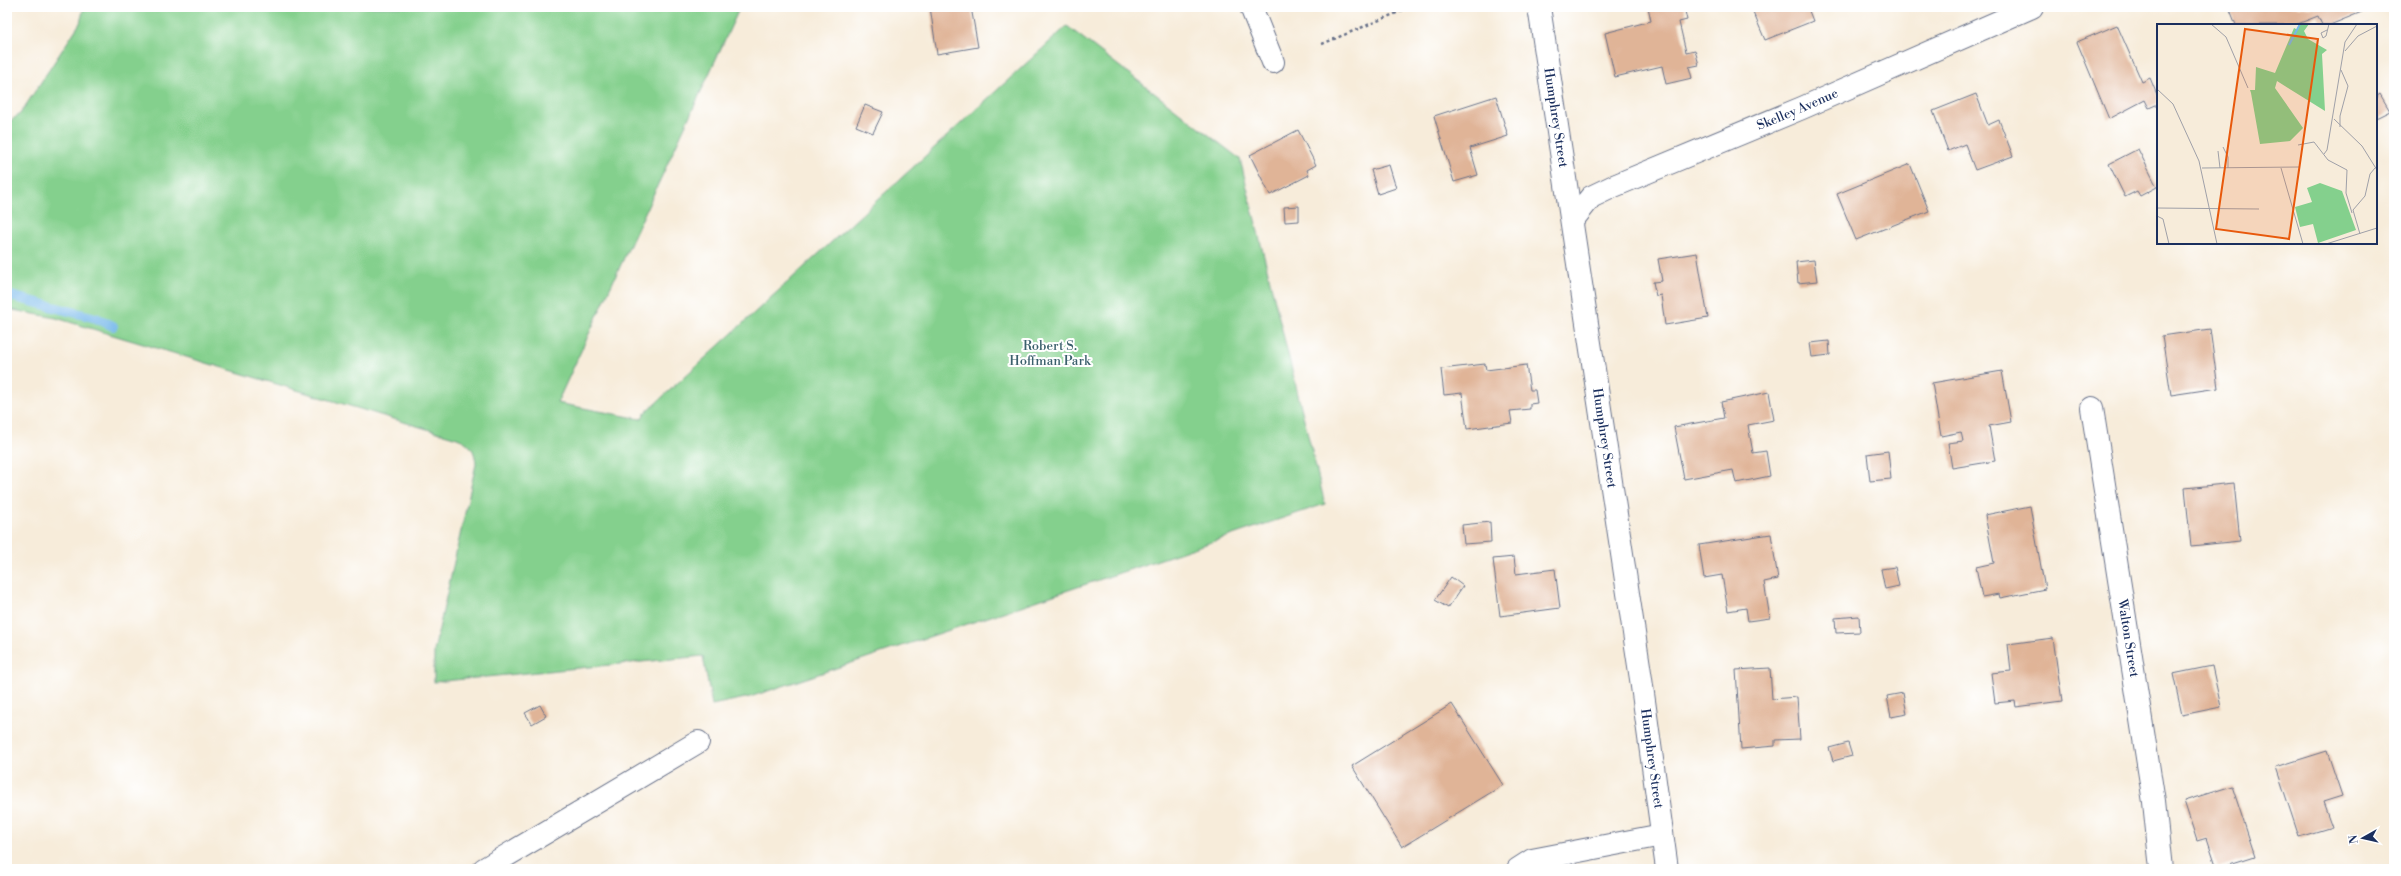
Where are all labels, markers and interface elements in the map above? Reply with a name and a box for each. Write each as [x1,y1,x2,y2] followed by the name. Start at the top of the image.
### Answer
[2157,24,2377,244] inset map
[1540,67,1571,169] street label: Humphrey Street
[1755,85,1841,134] street label: Skelley Avenue
[1009,338,1092,369] park label: Robert S. Hoffman Park
[1589,387,1620,490] street label: Humphrey Street
[2114,597,2142,679] street label: Walton Street
[1637,708,1667,810] street label: Humphrey Street
[2343,818,2383,858] north arrow
[2347,834,2362,845] text: N

